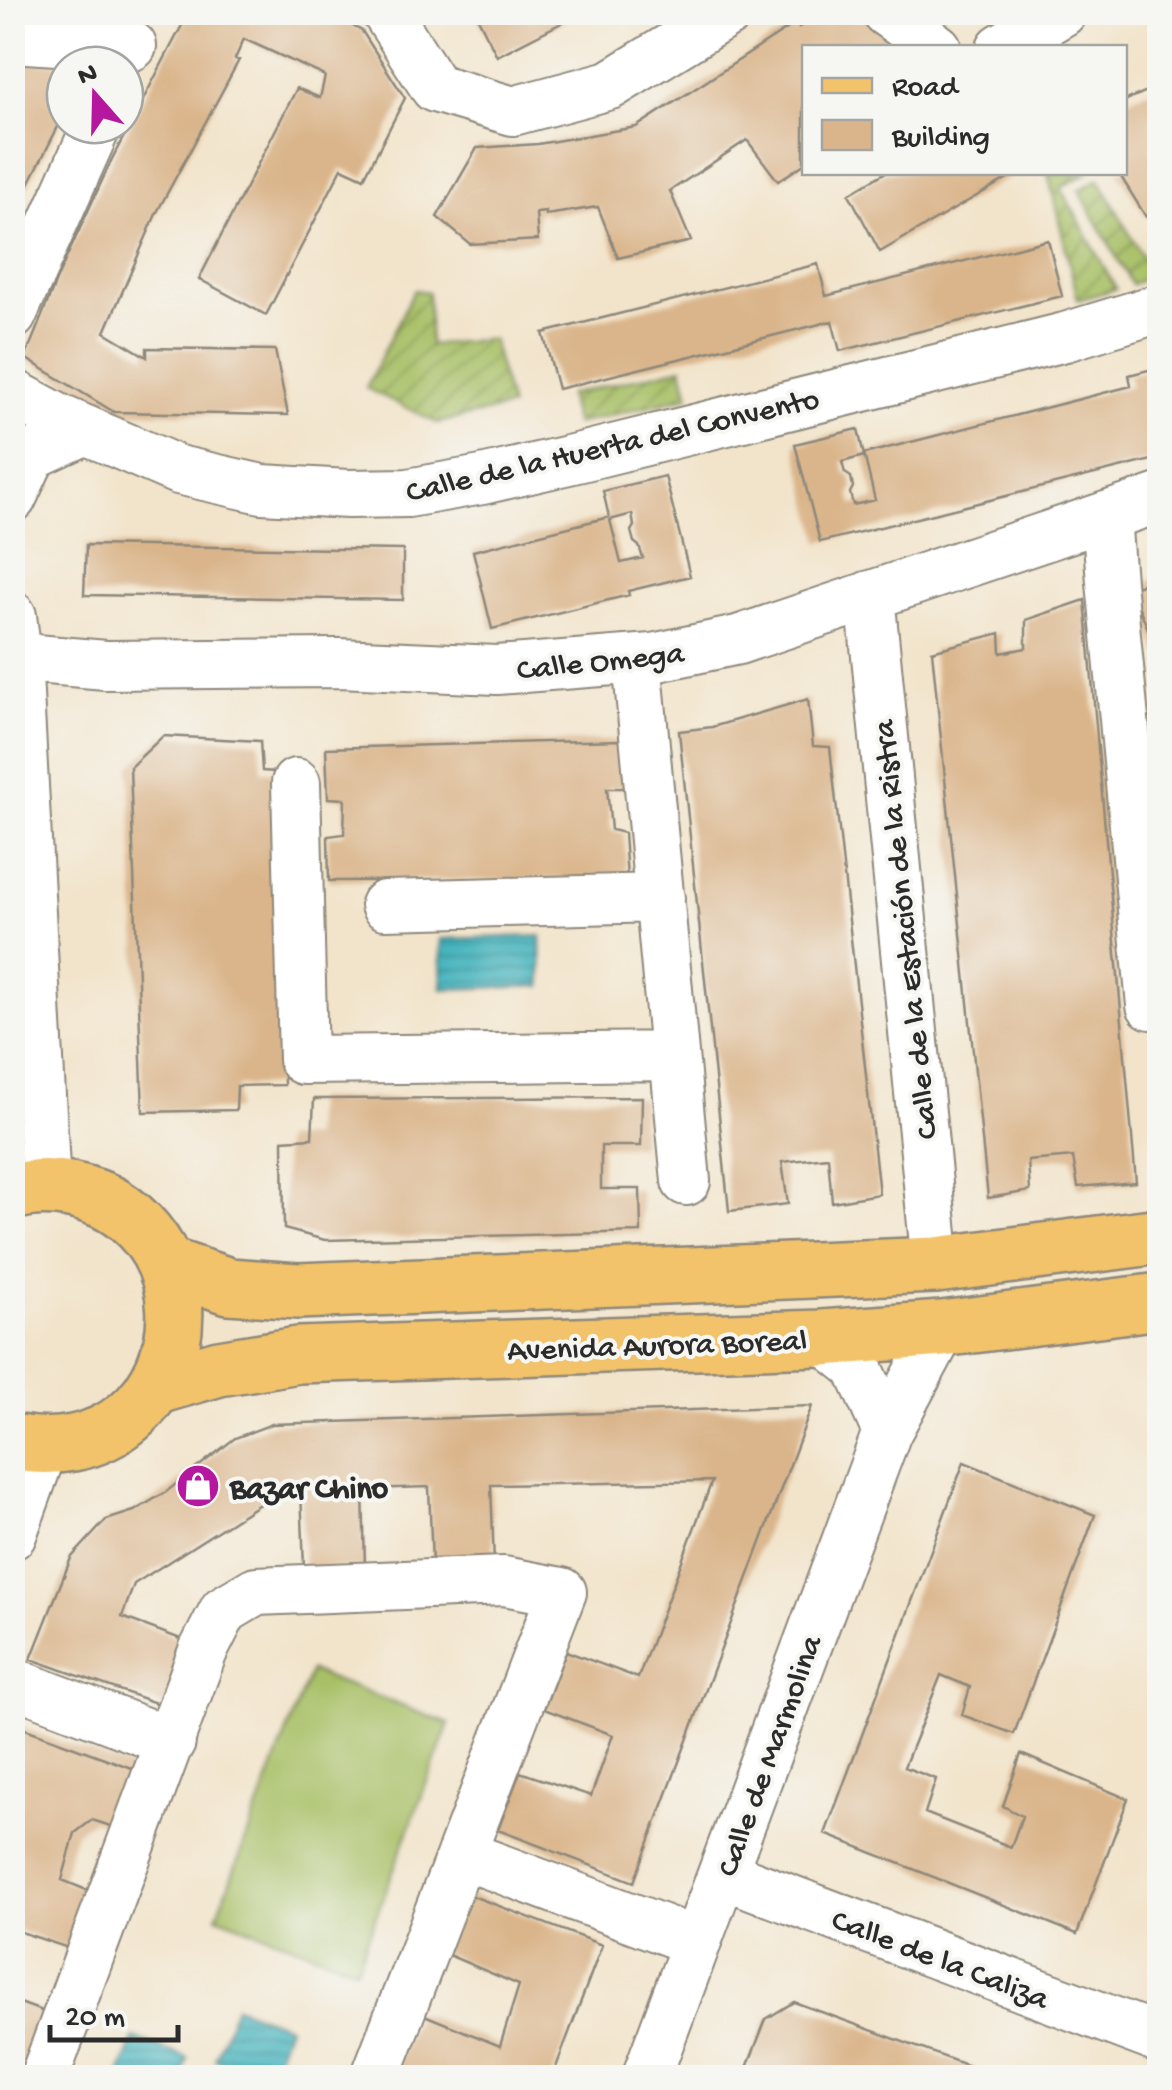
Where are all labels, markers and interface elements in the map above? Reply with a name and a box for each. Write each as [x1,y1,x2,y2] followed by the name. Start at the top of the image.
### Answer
[45,45,145,145] north arrow
[802,45,1127,175] legend
[74,57,102,94] text: N
[892,72,960,107] text: Road
[891,122,990,157] text: Building
[403,382,823,514] street label: Calle de la Huerta del Convento
[515,636,687,692] street label: Calle Omega
[867,717,949,1141] street label: Calle de la Estación de la Ristra
[507,1324,808,1372] street label: Avenida Aurora Boreal
[175,1463,221,1509] shop icon: Bazar Chino
[229,1472,389,1510] place label: Bazar Chino
[710,1630,833,1882] street label: Calle de Marmolina
[825,1903,1054,2021] street label: Calle de la Caliza
[50,1980,178,2042] scale bar
[65,2002,125,2037] text: 20 m

